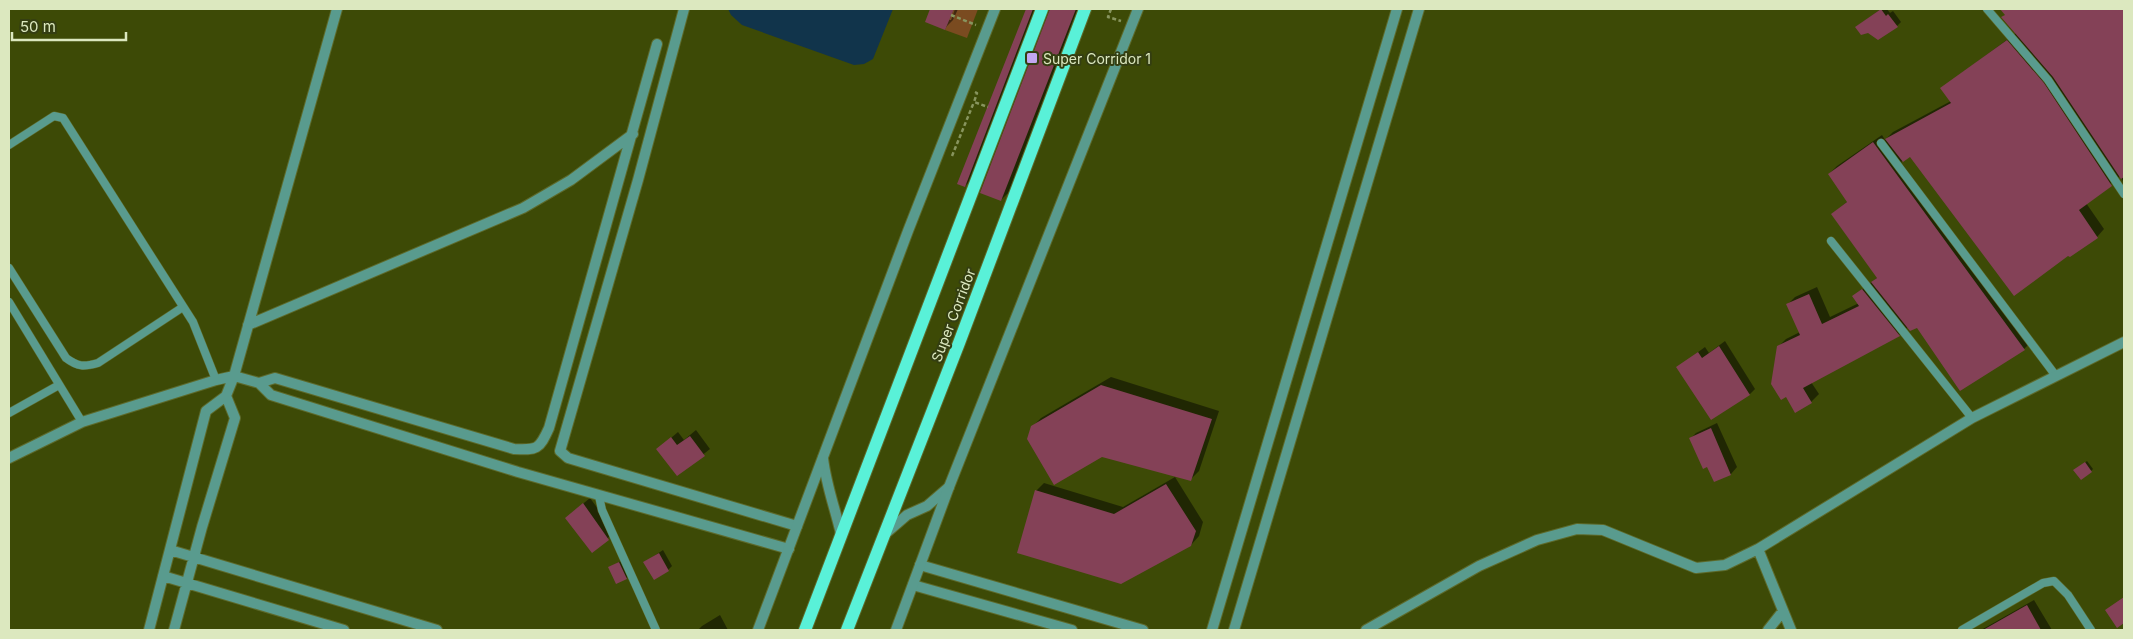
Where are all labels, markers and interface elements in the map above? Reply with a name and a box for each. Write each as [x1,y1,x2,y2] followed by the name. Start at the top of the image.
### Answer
[12,10,126,42] scale bar
[20,17,56,36] text: 50 m
[1043,50,1151,67] place label: Super Corridor 1
[1025,51,1039,65] marker: Super Corridor 1
[927,266,979,364] street label: Super Corridor

